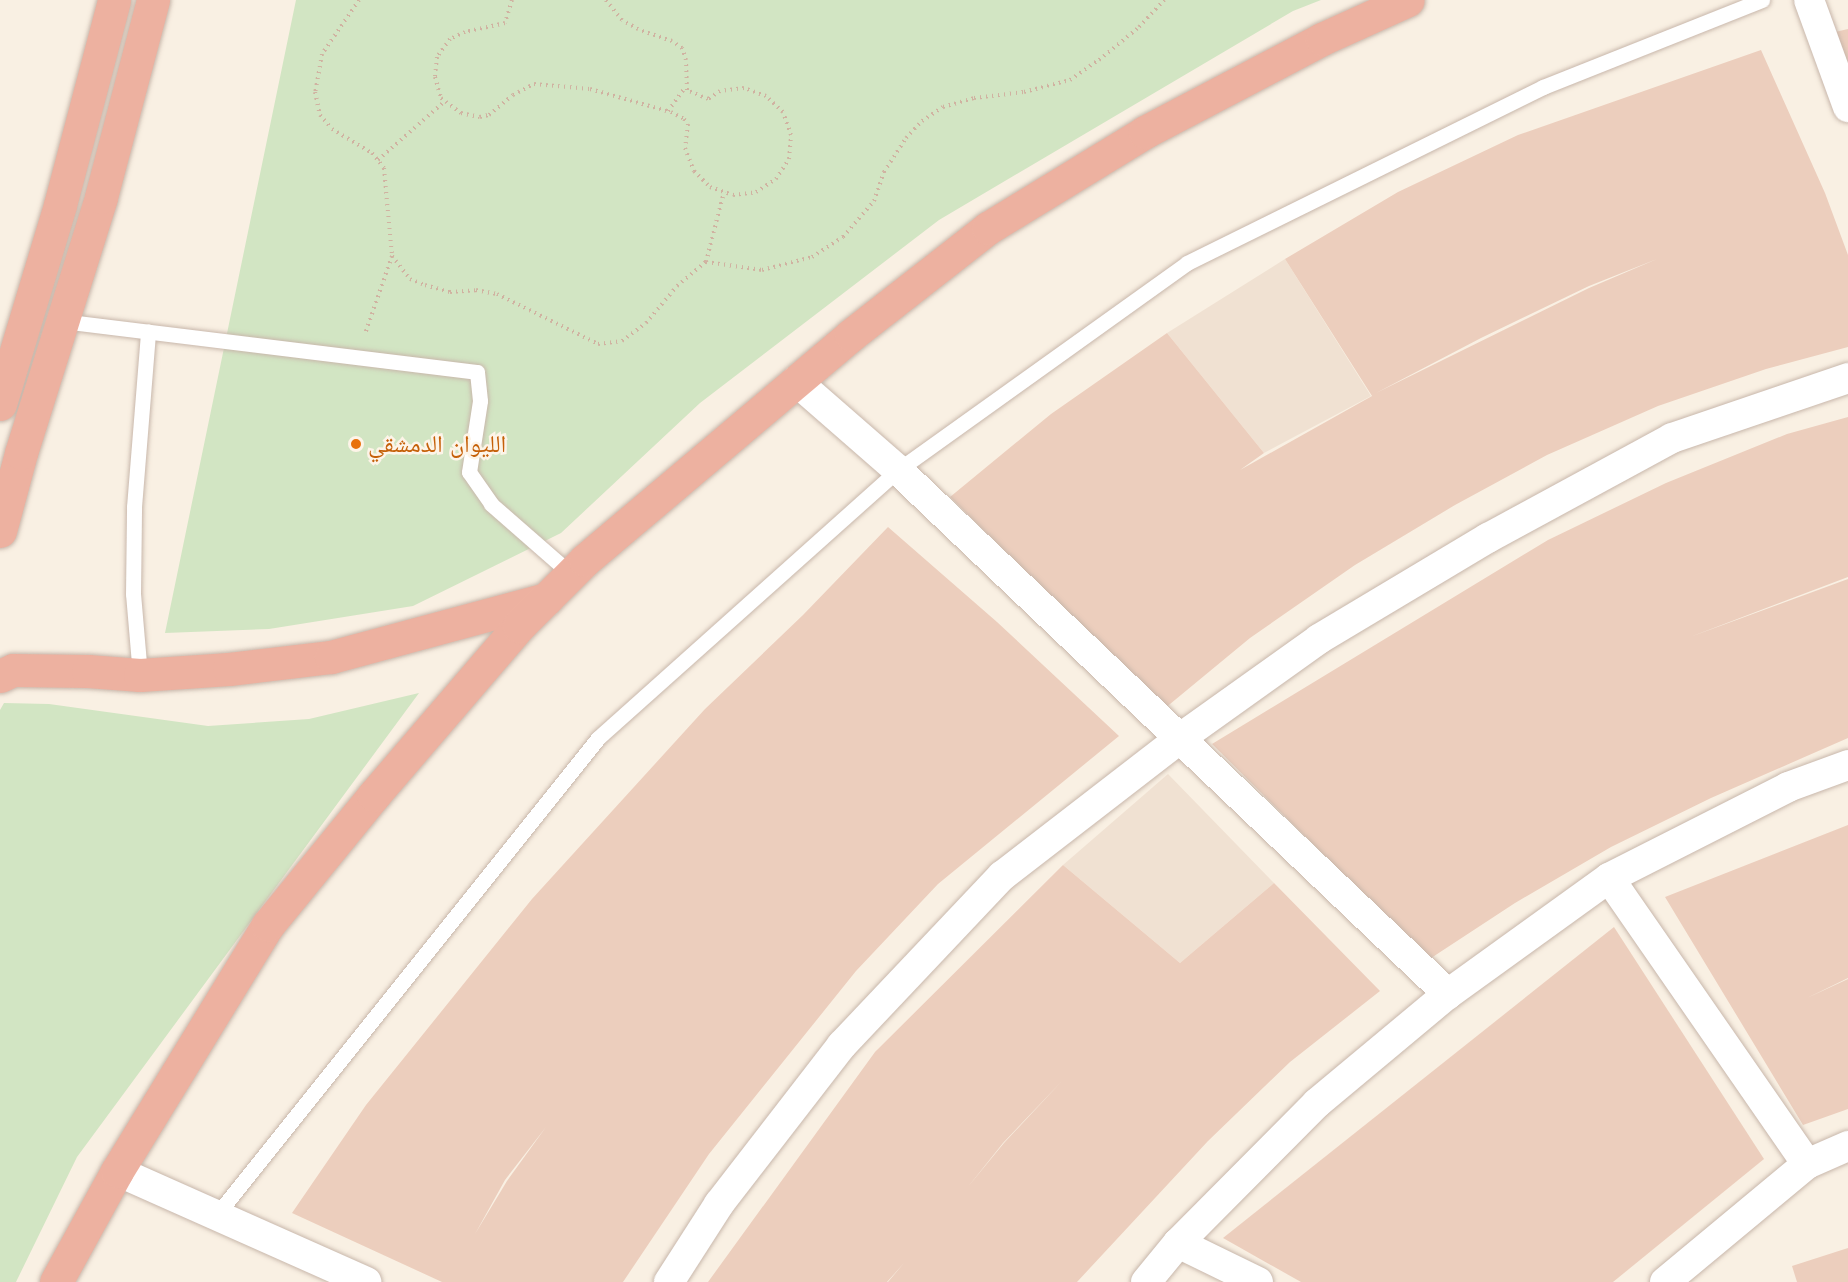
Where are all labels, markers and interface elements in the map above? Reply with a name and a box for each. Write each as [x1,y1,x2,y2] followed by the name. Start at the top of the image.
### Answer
[368,430,506,458] place label: الليوان الدمشقي
[349,437,363,451] marker: الليوان الدمشقي

